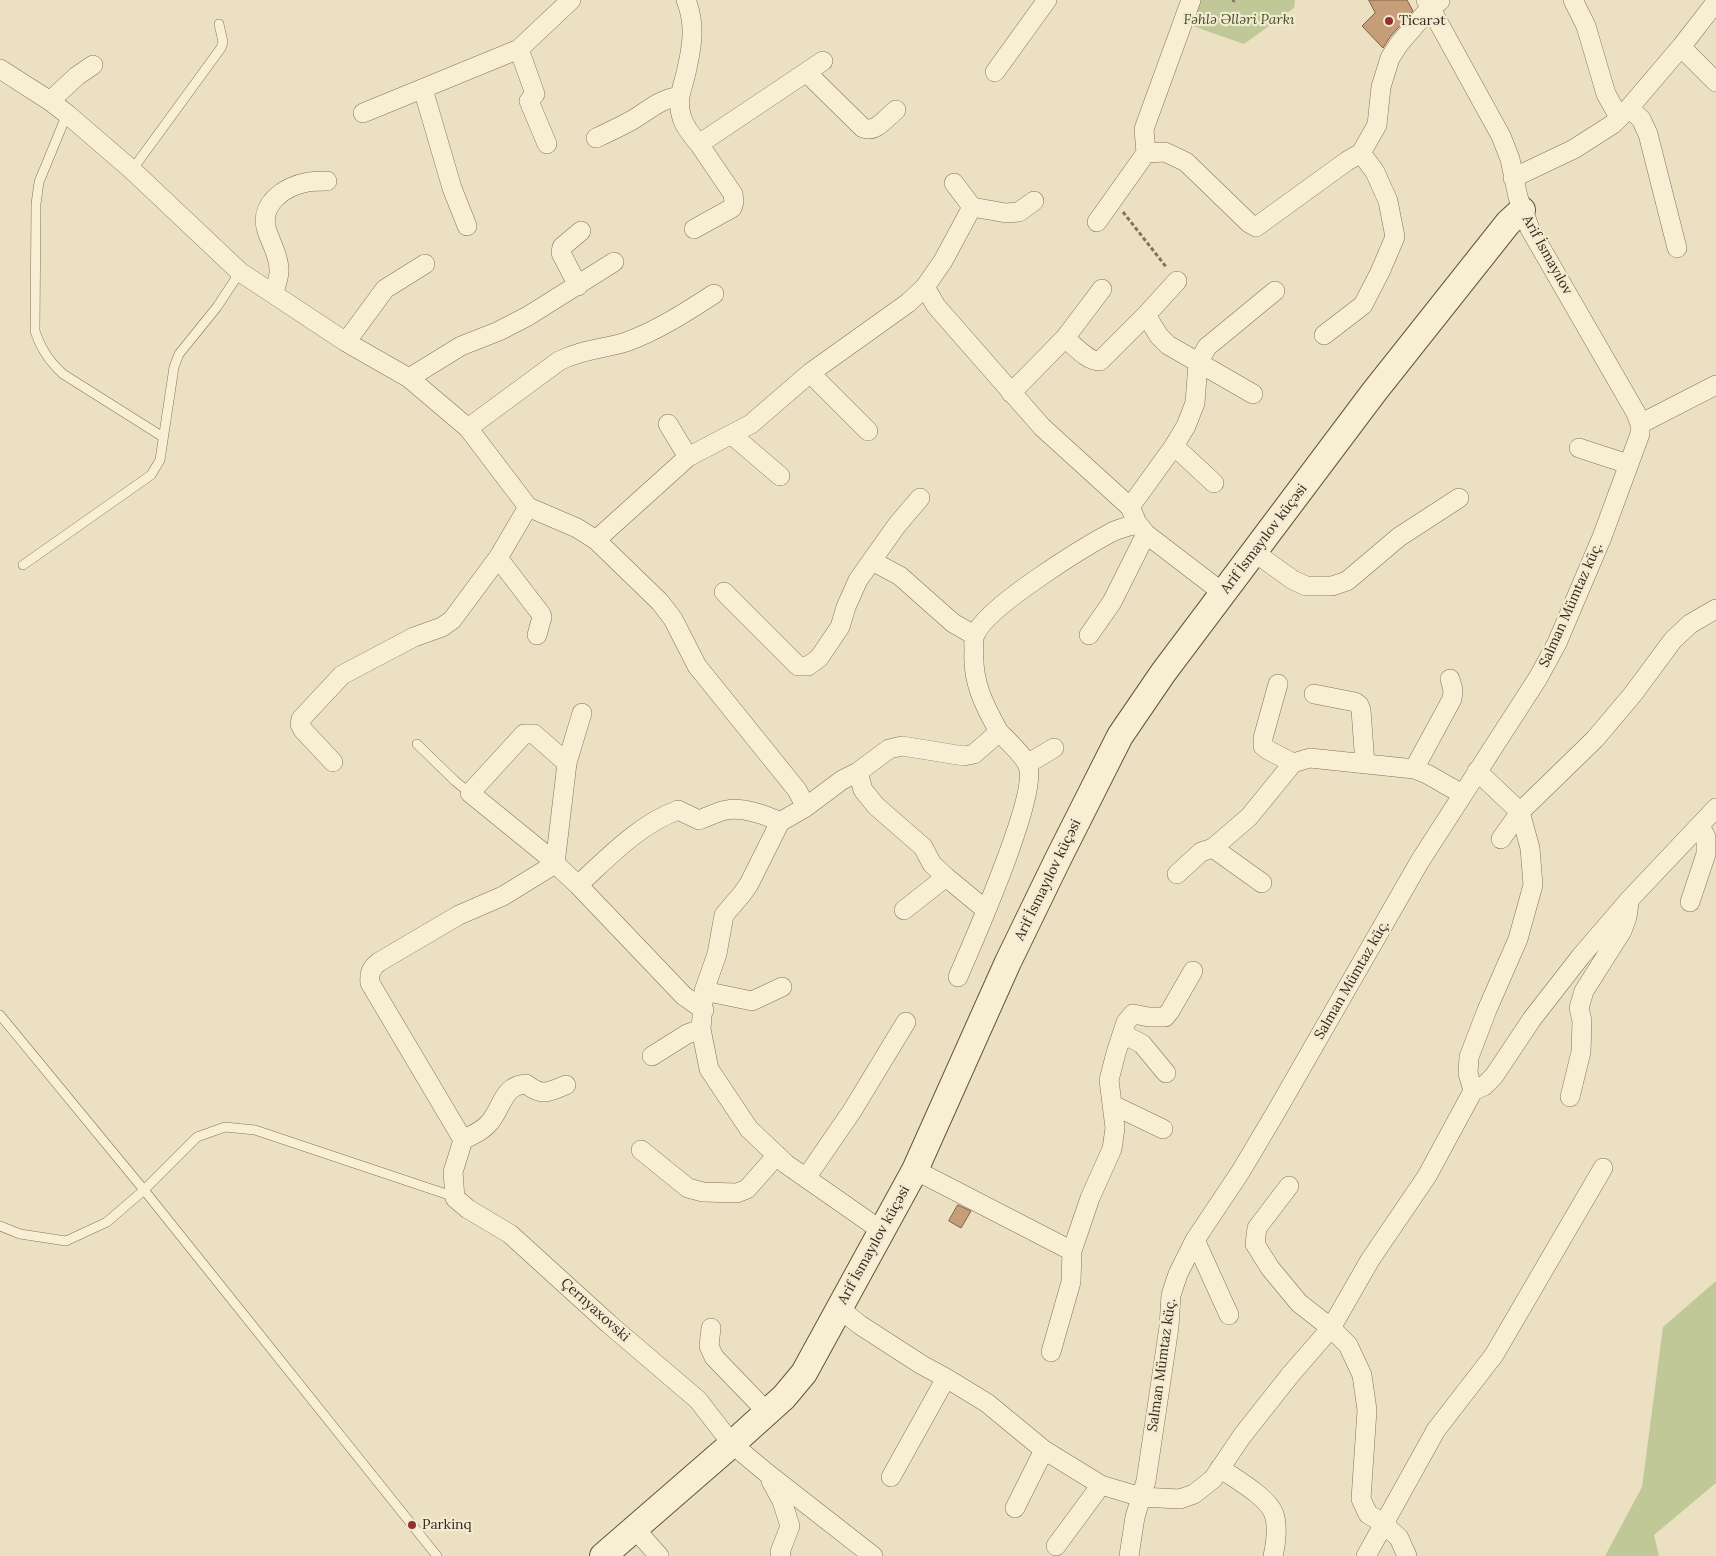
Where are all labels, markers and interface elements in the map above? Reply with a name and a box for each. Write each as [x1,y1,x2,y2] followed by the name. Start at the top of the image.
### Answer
[1184,12,1294,28] park label: Fəhlə Əlləri Parkı
[1399,13,1446,29] place label: Ticarət
[1383,15,1395,27] marker: Ticarət
[1518,212,1576,298] street label: Arif İsmayılov
[1217,481,1311,597] street label: Arif İsmayılov küçəsi
[1536,540,1606,670] street label: Salman Mümtaz küç.
[1011,816,1085,944] street label: Arif İsmayılov küçəsi
[1311,917,1393,1043] street label: Salman Mümtaz küç.
[834,1183,914,1307] street label: Arif İsmayılov küçəsi
[557,1275,633,1345] street label: Çernyaxovski
[1144,1297,1180,1433] street label: Salman Mümtaz küç.
[422,1517,472,1533] place label: Parkinq
[406,1519,418,1531] marker: Parkinq

